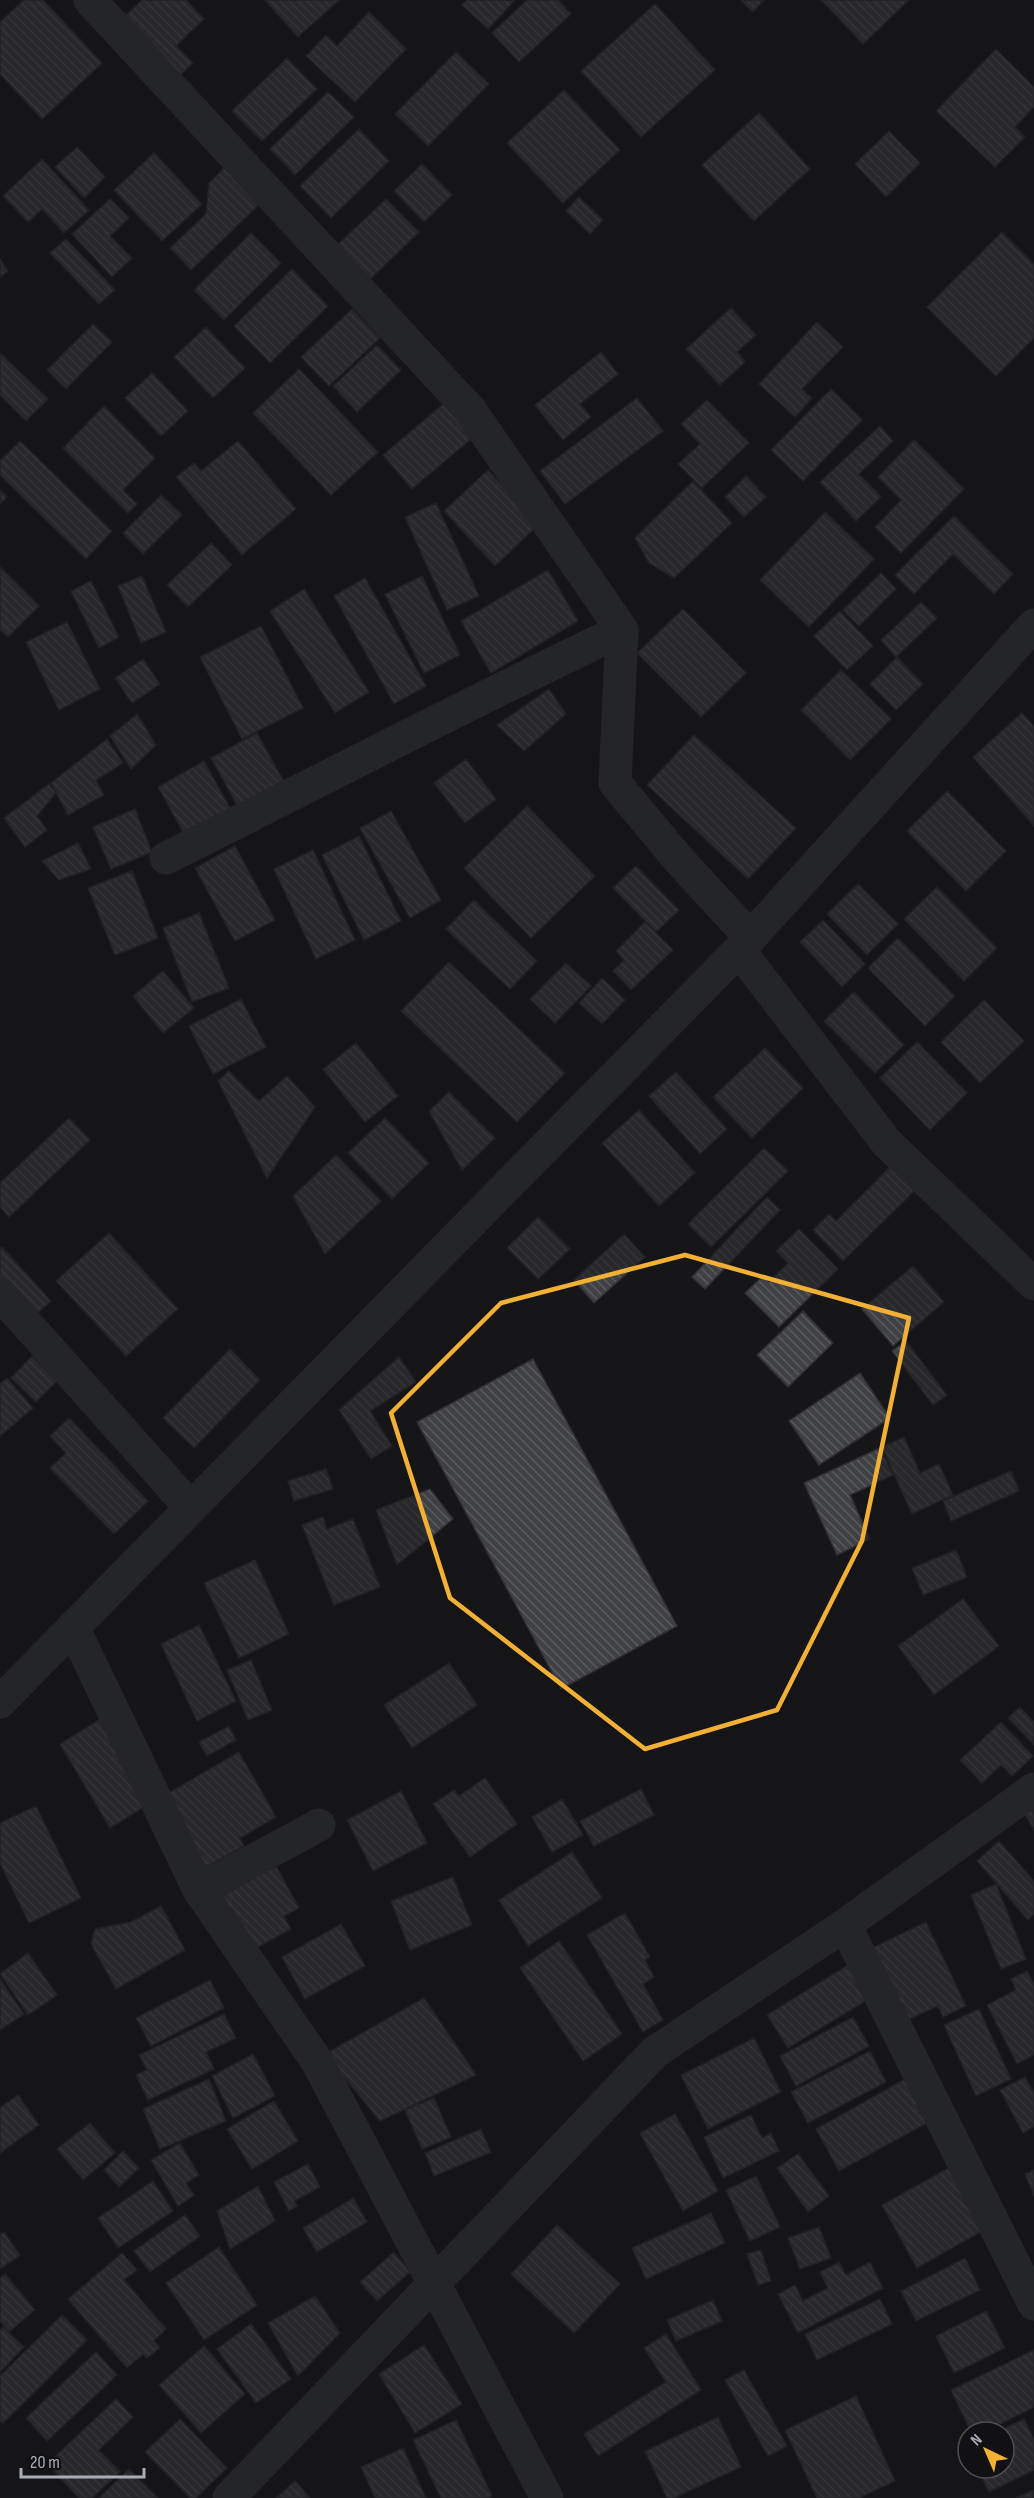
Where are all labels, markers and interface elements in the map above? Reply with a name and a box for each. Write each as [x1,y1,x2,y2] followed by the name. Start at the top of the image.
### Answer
[956,2420,1016,2480] north arrow
[967,2430,986,2450] text: N
[21,2441,144,2479] scale bar
[30,2452,60,2473] text: 20 m

